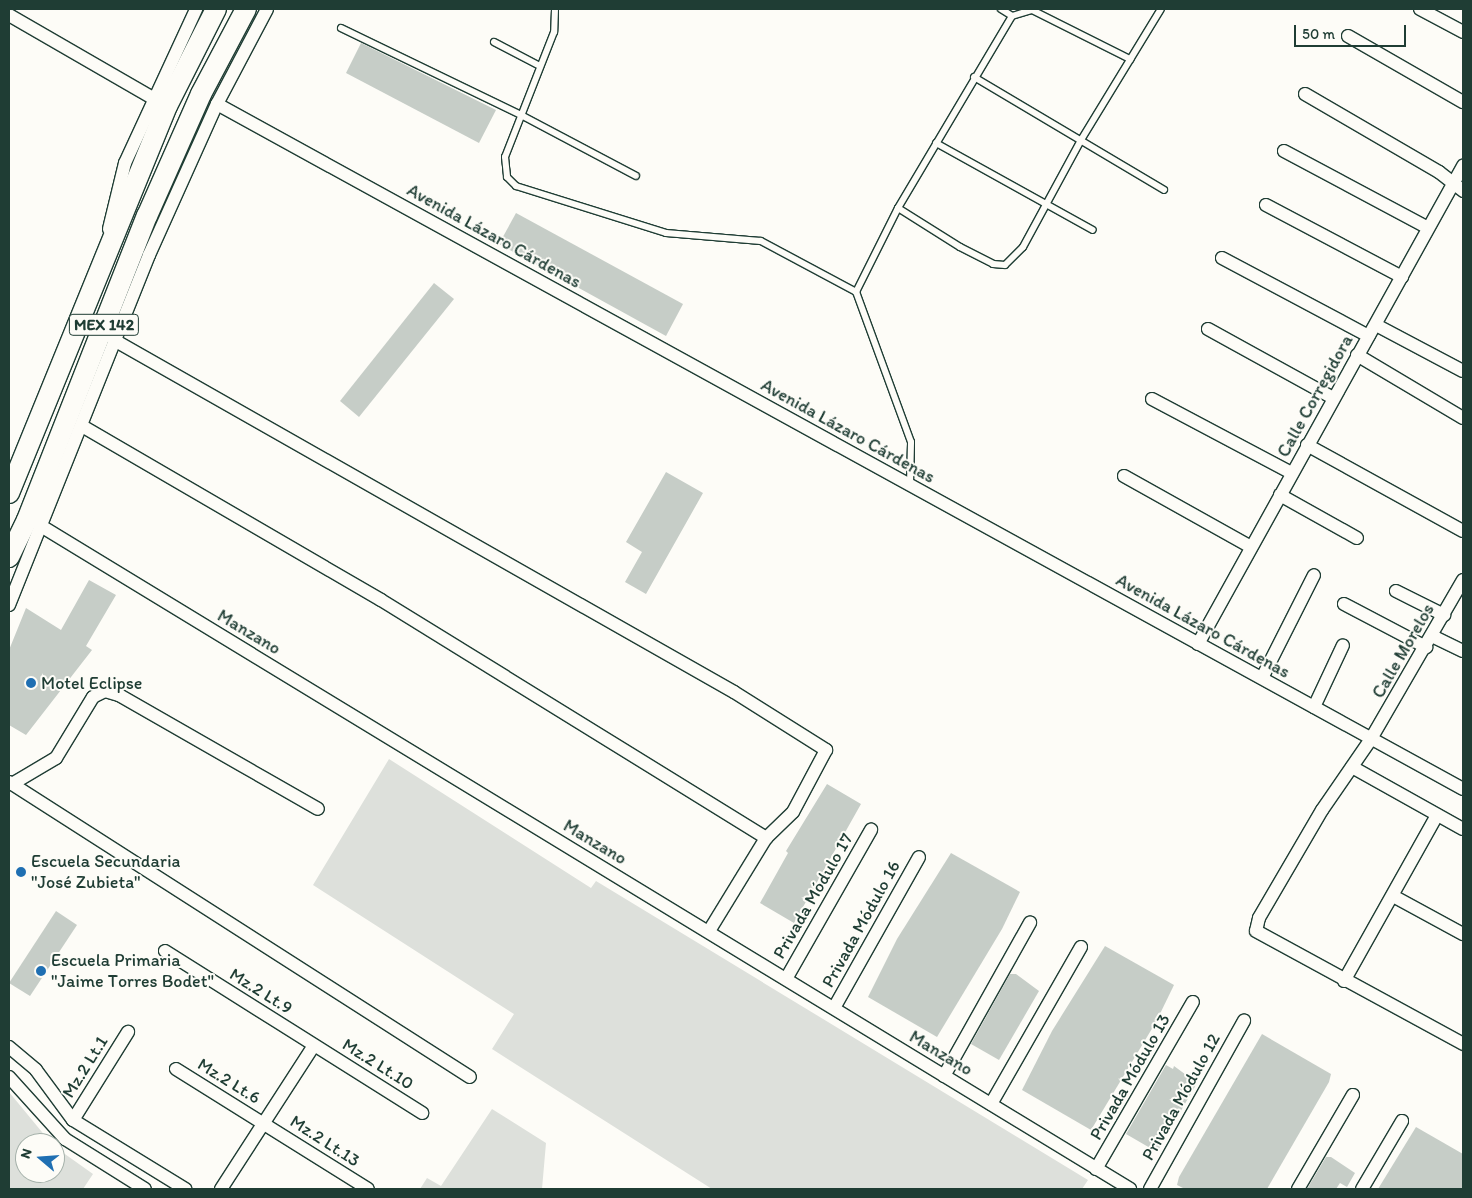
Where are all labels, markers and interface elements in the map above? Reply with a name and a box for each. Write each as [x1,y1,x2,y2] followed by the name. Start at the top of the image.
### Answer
[1297,15,1410,47] scale bar
[1302,25,1335,43] text: 50 m
[403,179,585,293] street label: Avenida Lázaro Cárdenas
[68,312,140,338] road number: MEX 142
[1273,331,1357,461] street label: Calle Corregidora
[757,374,939,488] street label: Avenida Lázaro Cárdenas
[1112,569,1294,683] street label: Avenida Lázaro Cárdenas
[1367,600,1439,702] street label: Calle Morelos
[213,605,285,659] street label: Manzano
[41,672,143,694] place label: Motel Eclipse
[25,677,37,689] marker: Motel Eclipse
[559,815,631,869] street label: Manzano
[768,829,858,963] street label: Privada Módulo 17
[31,851,180,894] place label: Escuela Secundaria "José Zubieta"
[817,857,905,991] street label: Privada Módulo 16
[15,866,27,878] marker: Escuela Secundaria "José Zubieta"
[51,950,213,992] place label: Escuela Primaria "Jaime Torres Bodet"
[226,963,296,1019] street label: Mz.2 Lt.9
[35,965,47,977] marker: Escuela Primaria "Jaime Torres Bodet"
[1085,1010,1175,1144] street label: Privada Módulo 13
[905,1026,977,1080] street label: Manzano
[1137,1030,1225,1164] street label: Privada Módulo 12
[58,1032,112,1102] street label: Mz.2 Lt.1
[338,1034,418,1094] street label: Mz.2 Lt.10
[193,1053,265,1109] street label: Mz.2 Lt.6
[286,1110,364,1172] street label: Mz.2 Lt.13
[15,1133,65,1183] north arrow
[17,1146,36,1161] text: N

